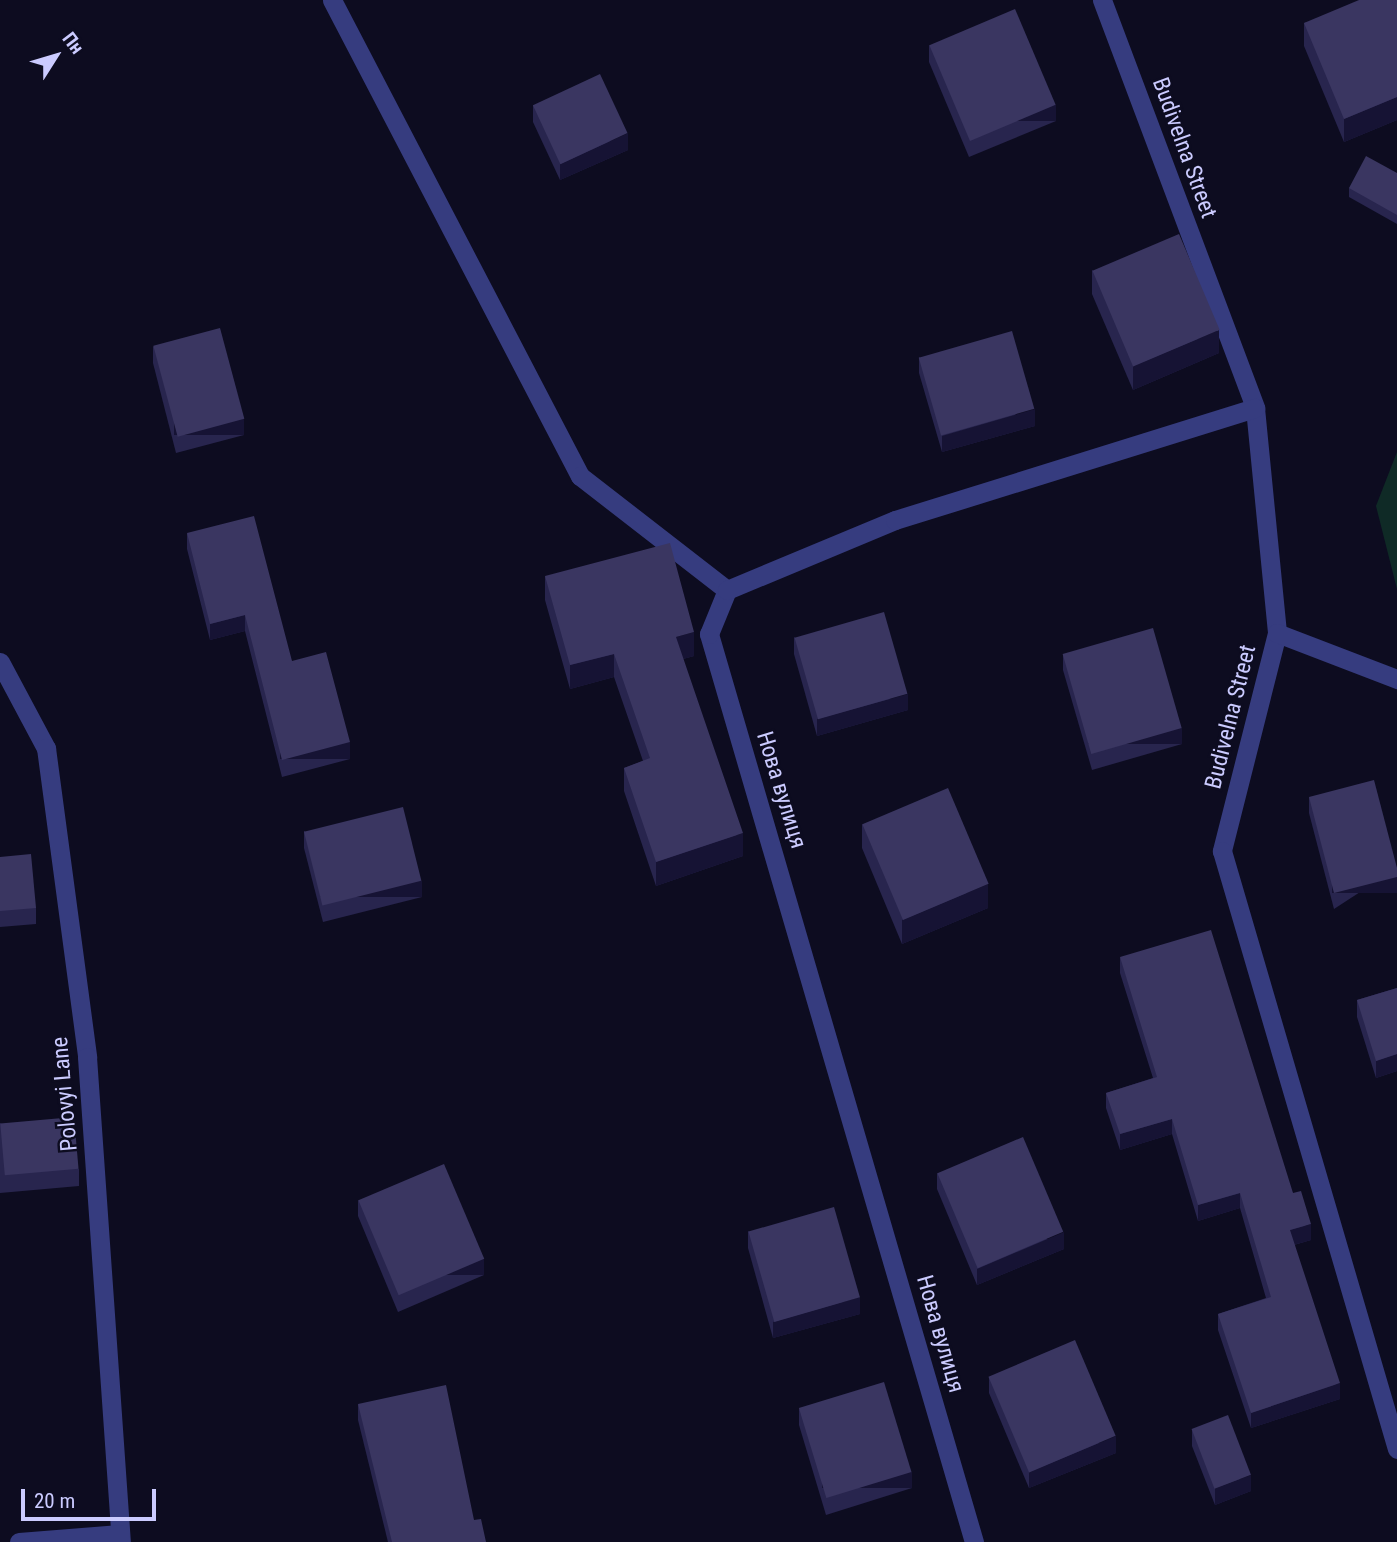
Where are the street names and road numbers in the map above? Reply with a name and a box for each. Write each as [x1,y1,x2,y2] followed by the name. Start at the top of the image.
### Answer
[1146,74,1222,222] street label: Budivelna Street
[1200,642,1262,792] street label: Budivelna Street
[750,728,812,852] street label: Нова вулиця
[46,1036,84,1152] street label: Polovyi Lane
[910,1272,970,1396] street label: Нова вулиця

